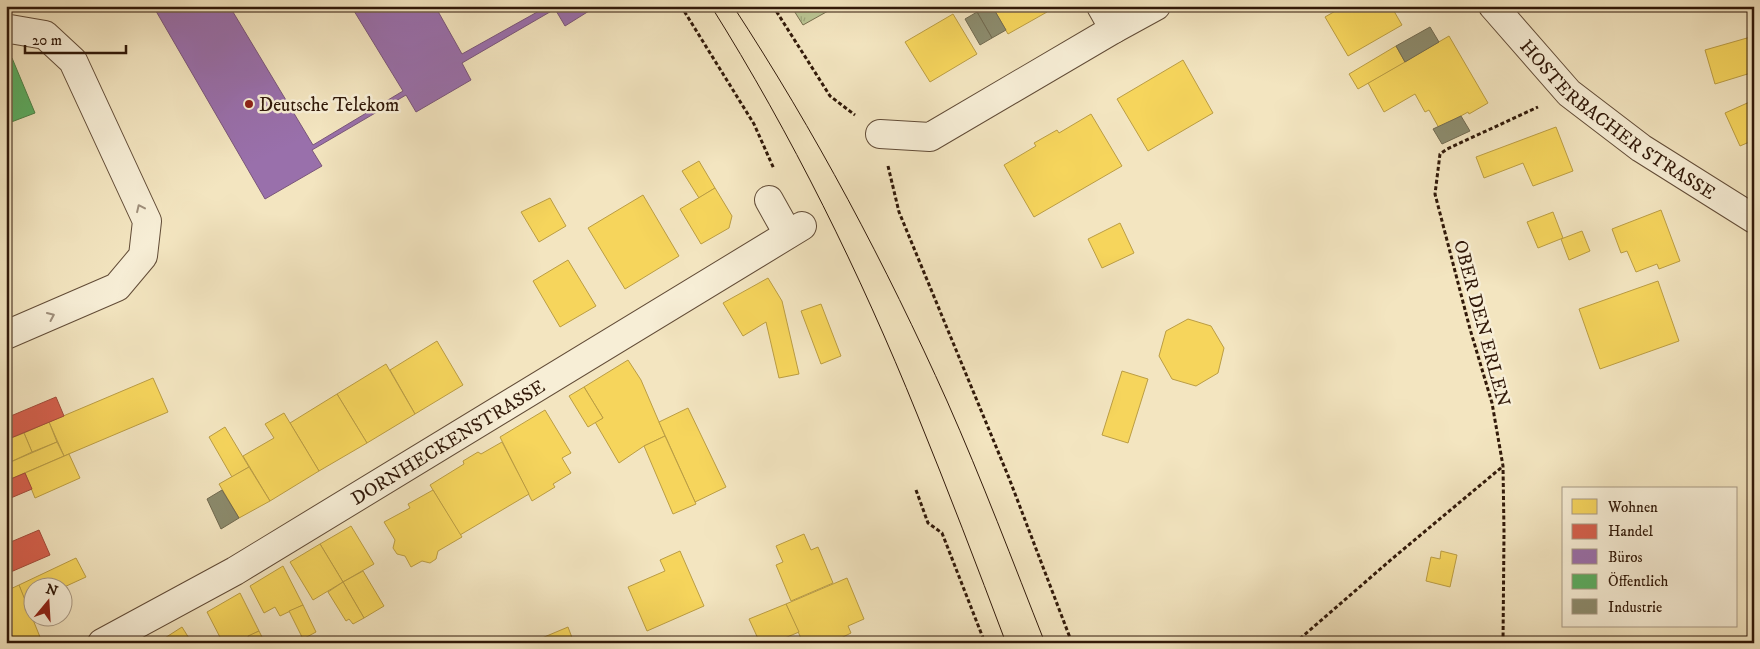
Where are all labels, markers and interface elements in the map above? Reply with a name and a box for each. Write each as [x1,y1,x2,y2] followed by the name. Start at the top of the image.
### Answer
[25,22,126,54] scale bar
[32,31,62,50] text: 20 m
[1514,35,1719,205] street label: HOSTERBACHER STRASSE
[259,94,399,117] place label: Deutsche Telekom
[243,98,255,110] marker: Deutsche Telekom
[137,204,147,213] one-way arrow
[1448,238,1515,409] street label: OBER DEN ERLEN
[46,311,55,322] one-way arrow
[347,375,549,511] street label: DORNHECKENSTRASSE
[1562,487,1738,626] legend
[1607,498,1658,517] text: Wohnen
[1608,522,1653,541] text: Handel
[1608,548,1643,567] text: Büros
[1608,572,1669,591] text: Öffentlich
[22,576,72,626] north arrow
[43,580,60,601] text: N
[1608,598,1662,617] text: Industrie

